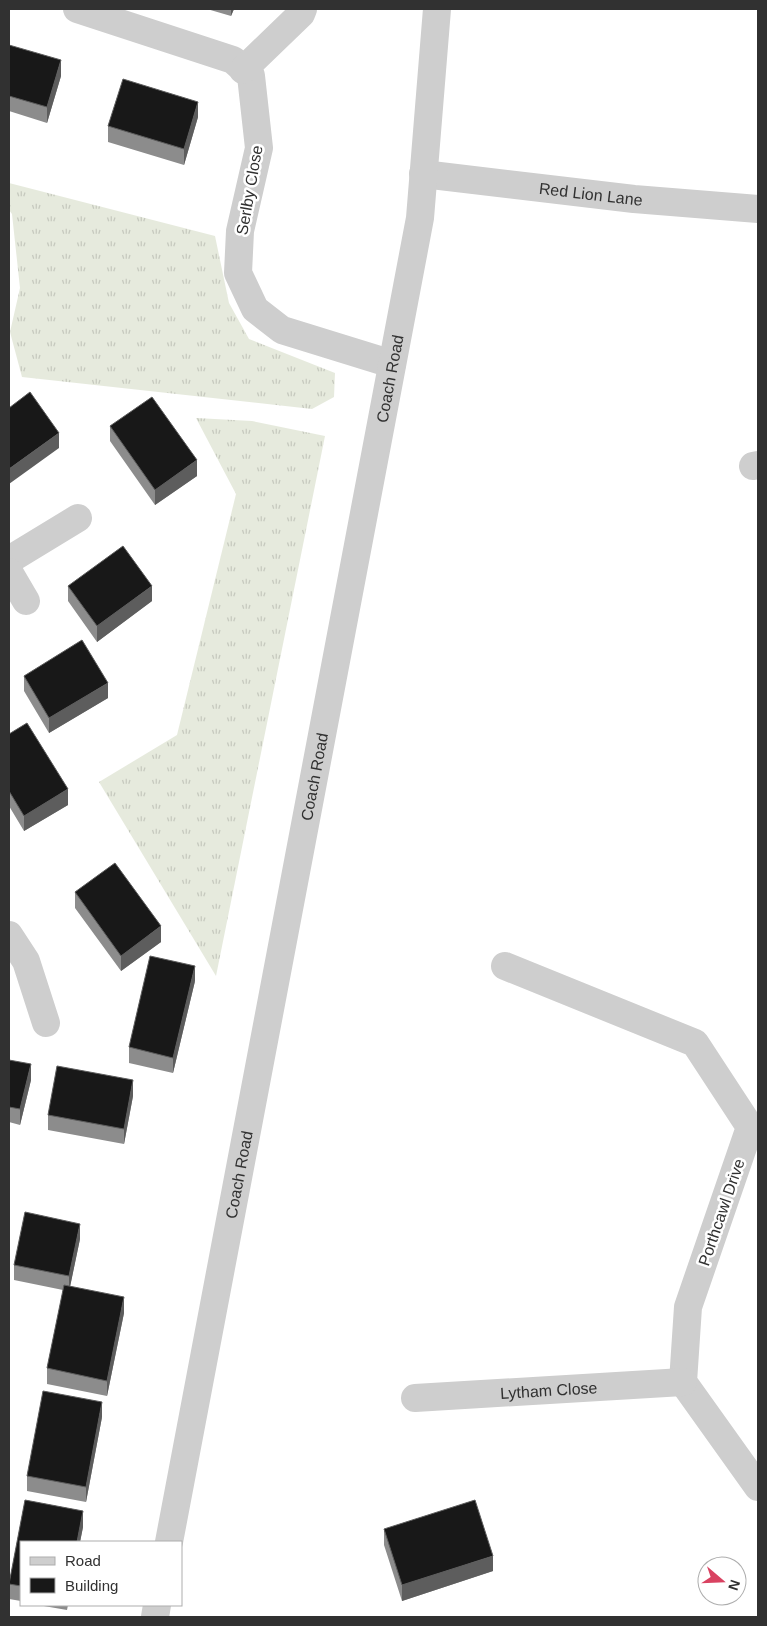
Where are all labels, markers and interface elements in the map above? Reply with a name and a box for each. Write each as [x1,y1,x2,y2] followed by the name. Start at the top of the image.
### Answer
[233,144,266,236] street label: Serlby Close
[538,180,643,209] street label: Red Lion Lane
[373,334,407,424] street label: Coach Road
[298,731,331,822] street label: Coach Road
[223,1129,256,1220] street label: Coach Road
[695,1156,748,1268] street label: Porthcawl Drive
[500,1379,598,1402] street label: Lytham Close
[20,1541,182,1606] legend
[65,1552,101,1569] text: Road
[697,1556,747,1606] north arrow
[65,1577,118,1594] text: Building
[725,1578,744,1593] text: N

